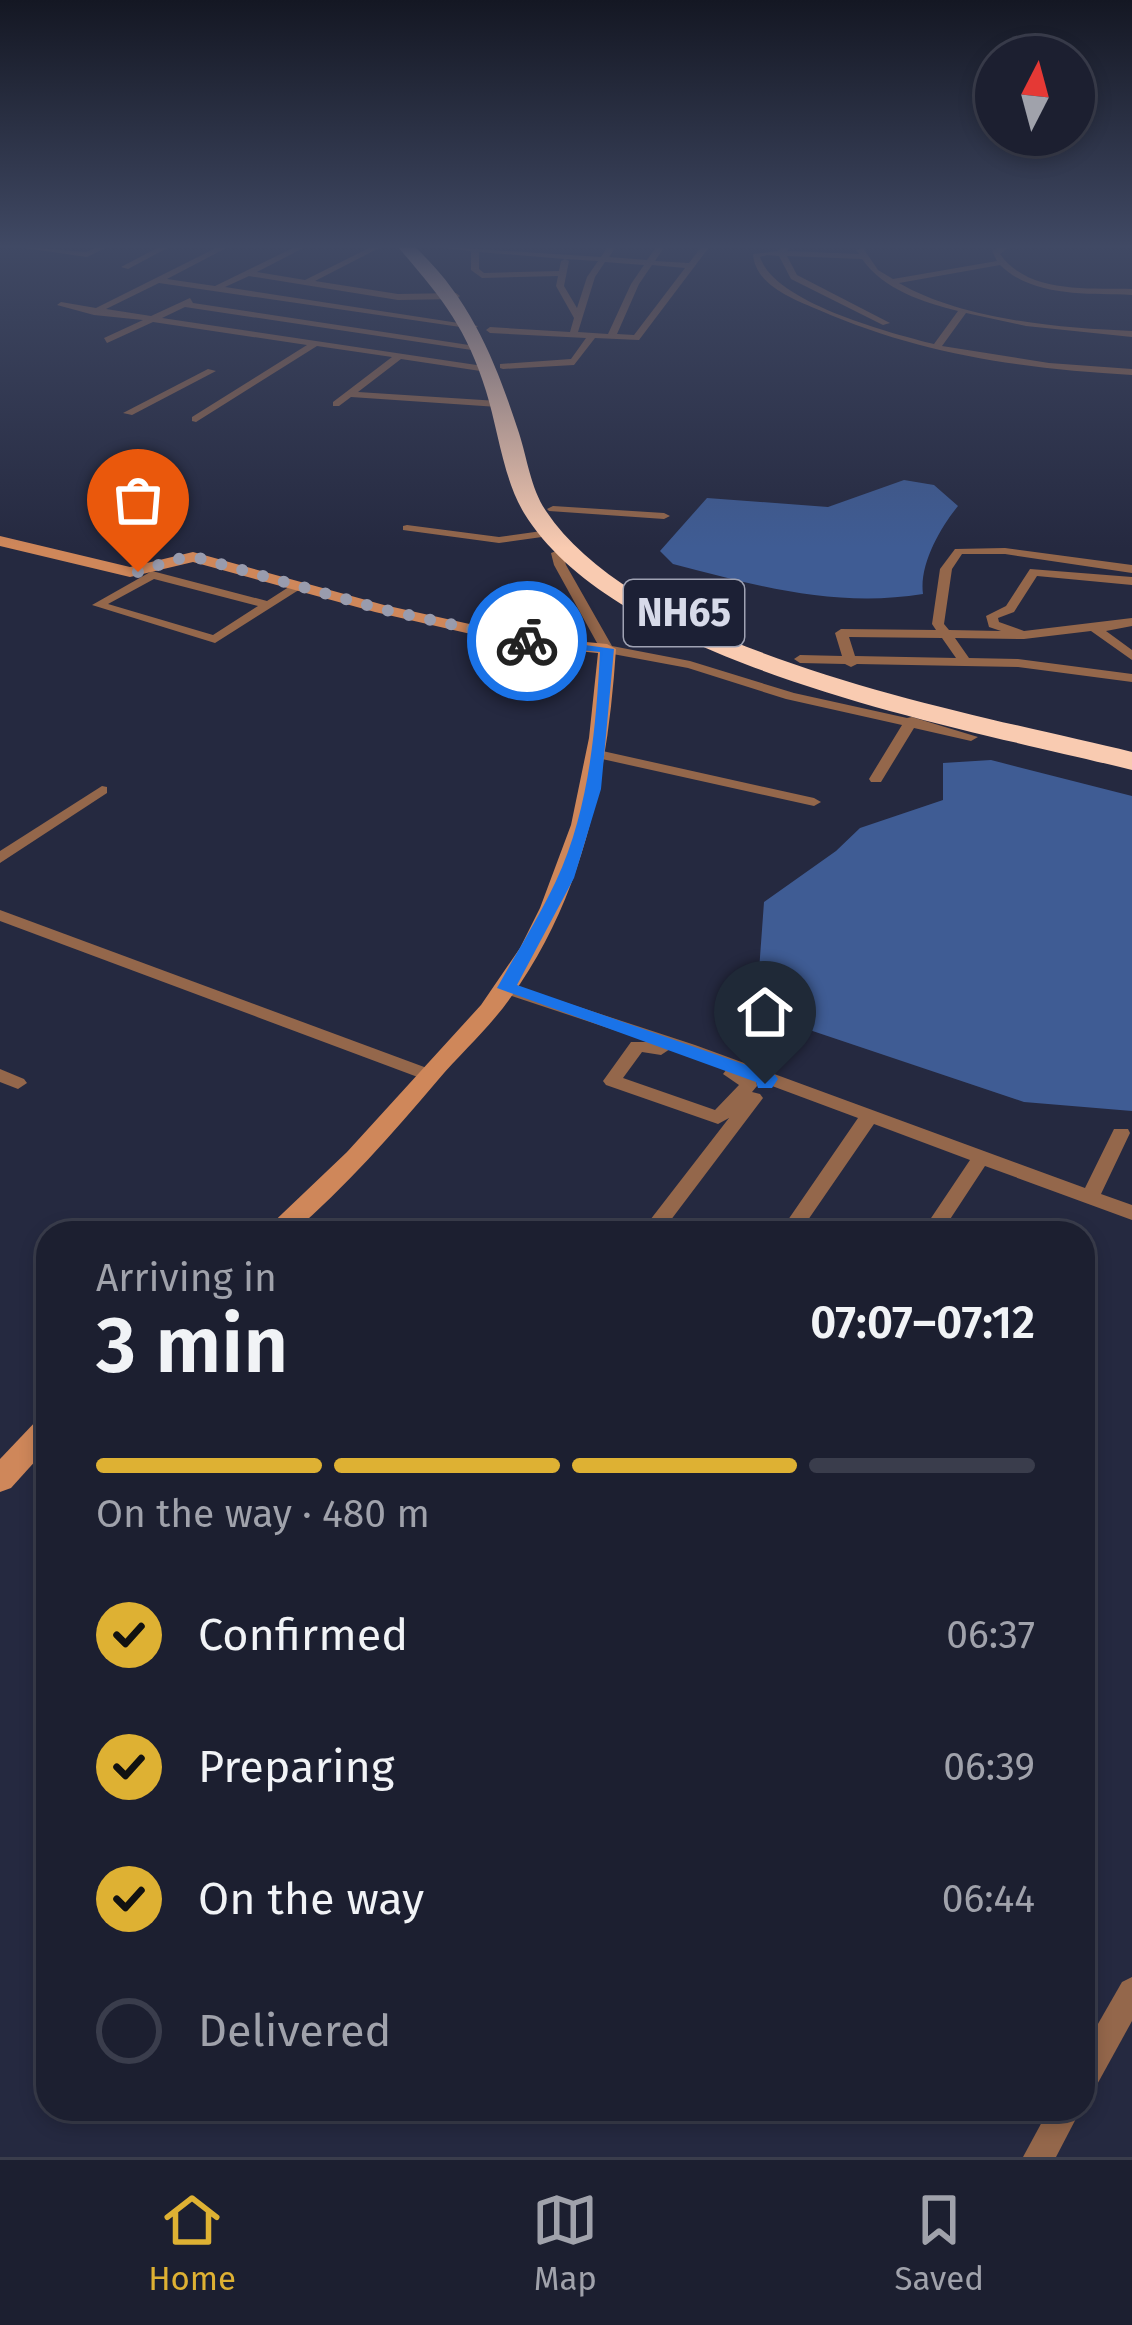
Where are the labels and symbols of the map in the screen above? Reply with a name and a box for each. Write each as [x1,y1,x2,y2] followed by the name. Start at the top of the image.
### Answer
[975,36,1095,156] north arrow
[87,449,189,572] pin
[624,580,744,646] road number: NH65
[467,581,587,701] courier
[714,961,816,1084] pin

